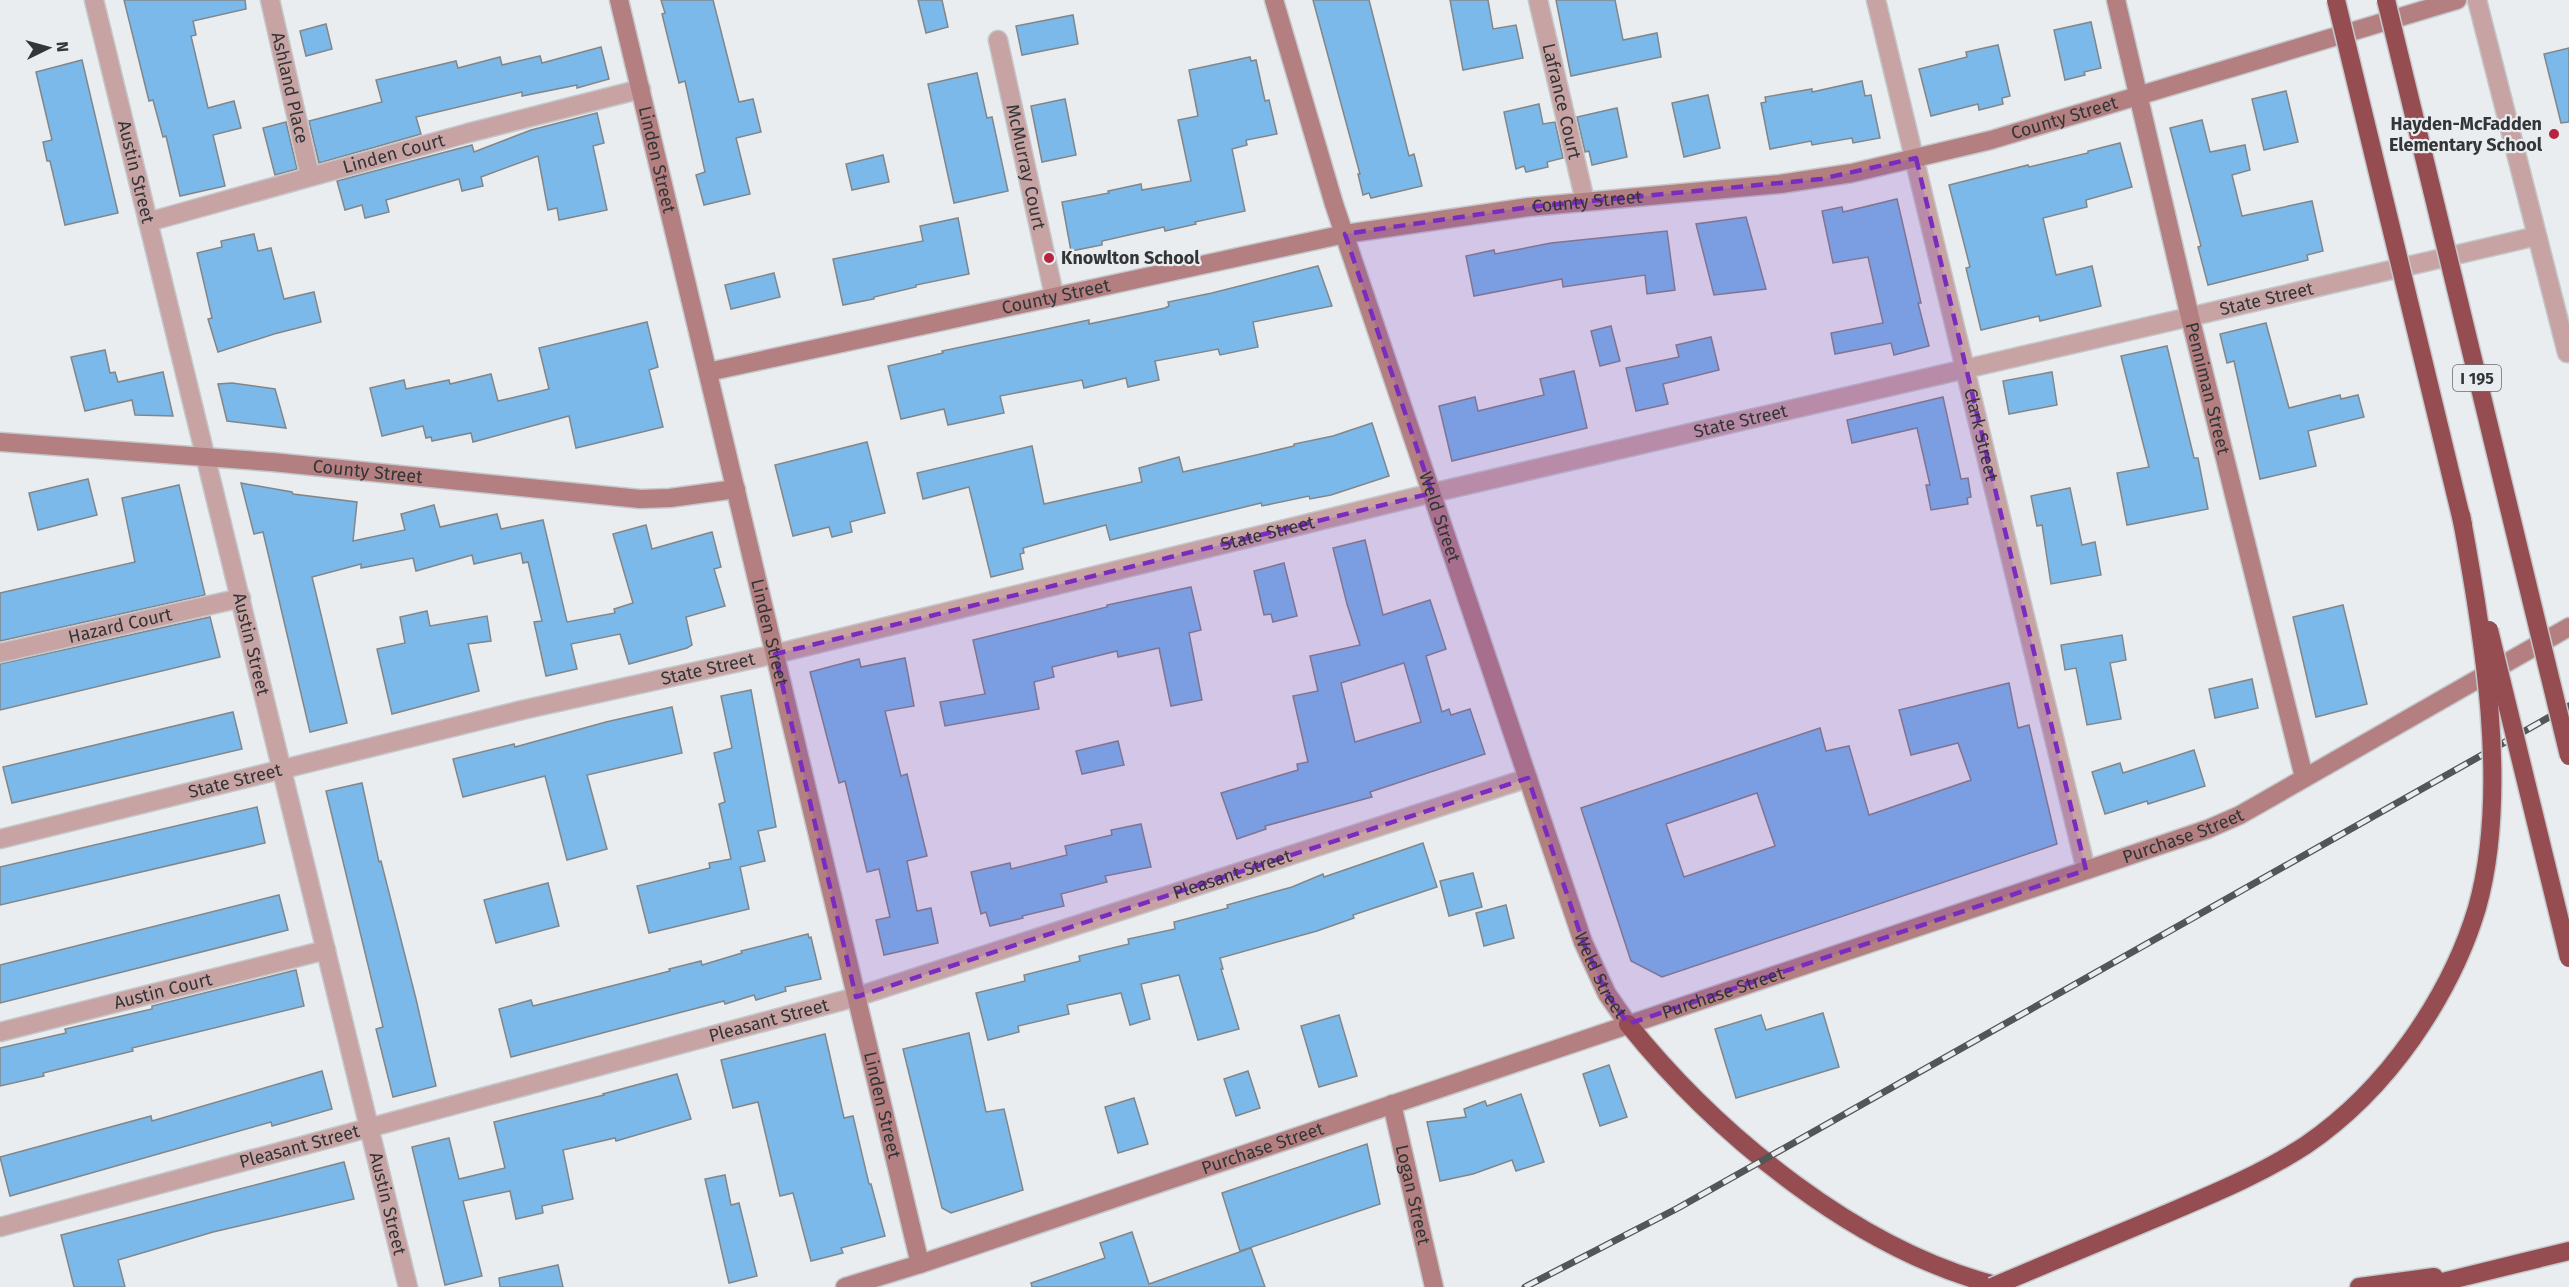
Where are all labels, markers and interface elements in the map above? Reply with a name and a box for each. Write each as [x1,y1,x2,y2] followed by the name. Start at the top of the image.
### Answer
[18,18,78,78] north arrow
[267,30,313,146] street label: Ashland Place
[53,41,72,53] text: N
[1537,41,1586,162] street label: Lafrance Court
[2008,91,2121,144] street label: County Street
[1001,102,1050,232] street label: McMurray Court
[634,104,680,216] street label: Linden Street
[2389,113,2543,156] place label: Hayden-McFadden Elementary School
[113,118,159,226] street label: Austin Street
[2547,127,2561,141] marker: Hayden-McFadden Elementary School
[340,129,448,178] street label: Linden Court
[1531,186,1643,218] street label: County Street
[1061,247,1200,269] place label: Knowlton School
[1042,251,1056,265] marker: Knowlton School
[1000,274,1113,319] street label: County Street
[2217,277,2316,320] street label: State Street
[2181,320,2235,457] street label: Penniman Street
[2453,365,2501,391] road number: I 195
[1959,386,2003,484] street label: Clark Street
[1691,400,1790,443] street label: State Street
[312,455,424,488] street label: County Street
[1414,469,1465,566] street label: Weld Street
[1219,511,1317,555] street label: State Street
[746,577,793,689] street label: Linden Street
[228,590,274,698] street label: Austin Street
[66,603,174,648] street label: Hazard Court
[659,648,757,690] street label: State Street
[186,759,284,803] street label: State Street
[2120,804,2248,868] street label: Purchase Street
[1170,845,1295,904] street label: Pleasant Street
[1570,929,1632,1023] street label: Weld Street
[1659,962,1787,1024] street label: Purchase Street
[112,968,215,1014] street label: Austin Court
[706,994,832,1047] street label: Pleasant Street
[859,1049,906,1161] street label: Linden Street
[1199,1117,1327,1179] street label: Purchase Street
[237,1120,362,1173] street label: Pleasant Street
[1391,1142,1435,1247] street label: Logan Street
[365,1150,411,1258] street label: Austin Street

